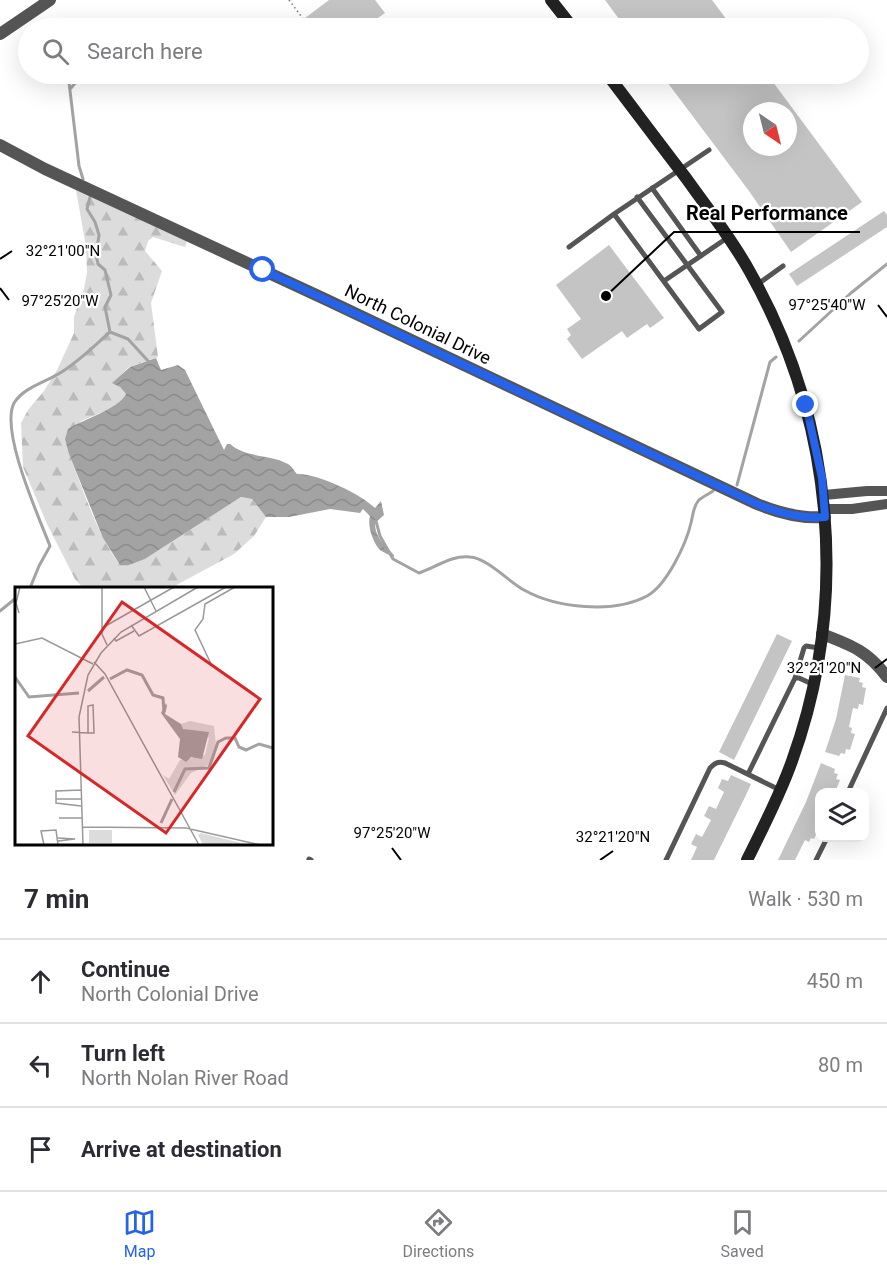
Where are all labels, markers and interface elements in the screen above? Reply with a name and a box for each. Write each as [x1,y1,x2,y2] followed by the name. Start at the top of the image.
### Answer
[18,18,869,84] search box
[39,35,72,68] icon: search
[87,39,203,64] text: Search here
[743,102,797,156] north arrow
[674,194,860,232] callout: Real Performance
[686,201,848,225] text: Real Performance
[26,242,100,260] text: 32°21'00"N
[249,256,275,282] route start
[342,280,494,368] street label: North Colonial Drive
[22,292,98,310] text: 97°25'20"W
[789,296,865,314] text: 97°25'40"W
[792,391,818,417] route end
[15,587,273,845] inset map
[787,659,861,677] text: 32°21'20"N
[815,788,869,842] map controls
[815,788,869,842] button: layers
[354,824,430,842] text: 97°25'20"W
[576,828,650,846] text: 32°21'20"N
[24,884,89,914] text: 7 min
[748,887,863,911] text: Walk · 530 m
[81,957,170,982] text: Continue
[24,965,57,998] icon: ahead
[807,969,863,993] text: 450 m
[81,982,259,1006] text: North Colonial Drive
[81,1041,165,1066] text: Turn left
[24,1049,57,1082] icon: left
[818,1053,863,1077] text: 80 m
[81,1066,289,1090] text: North Nolan River Road
[24,1133,57,1166] icon: arrive
[81,1137,282,1162] text: Arrive at destination
[123,1206,156,1261] tab: Map
[402,1206,474,1261] tab: Directions
[721,1206,764,1261] tab: Saved

